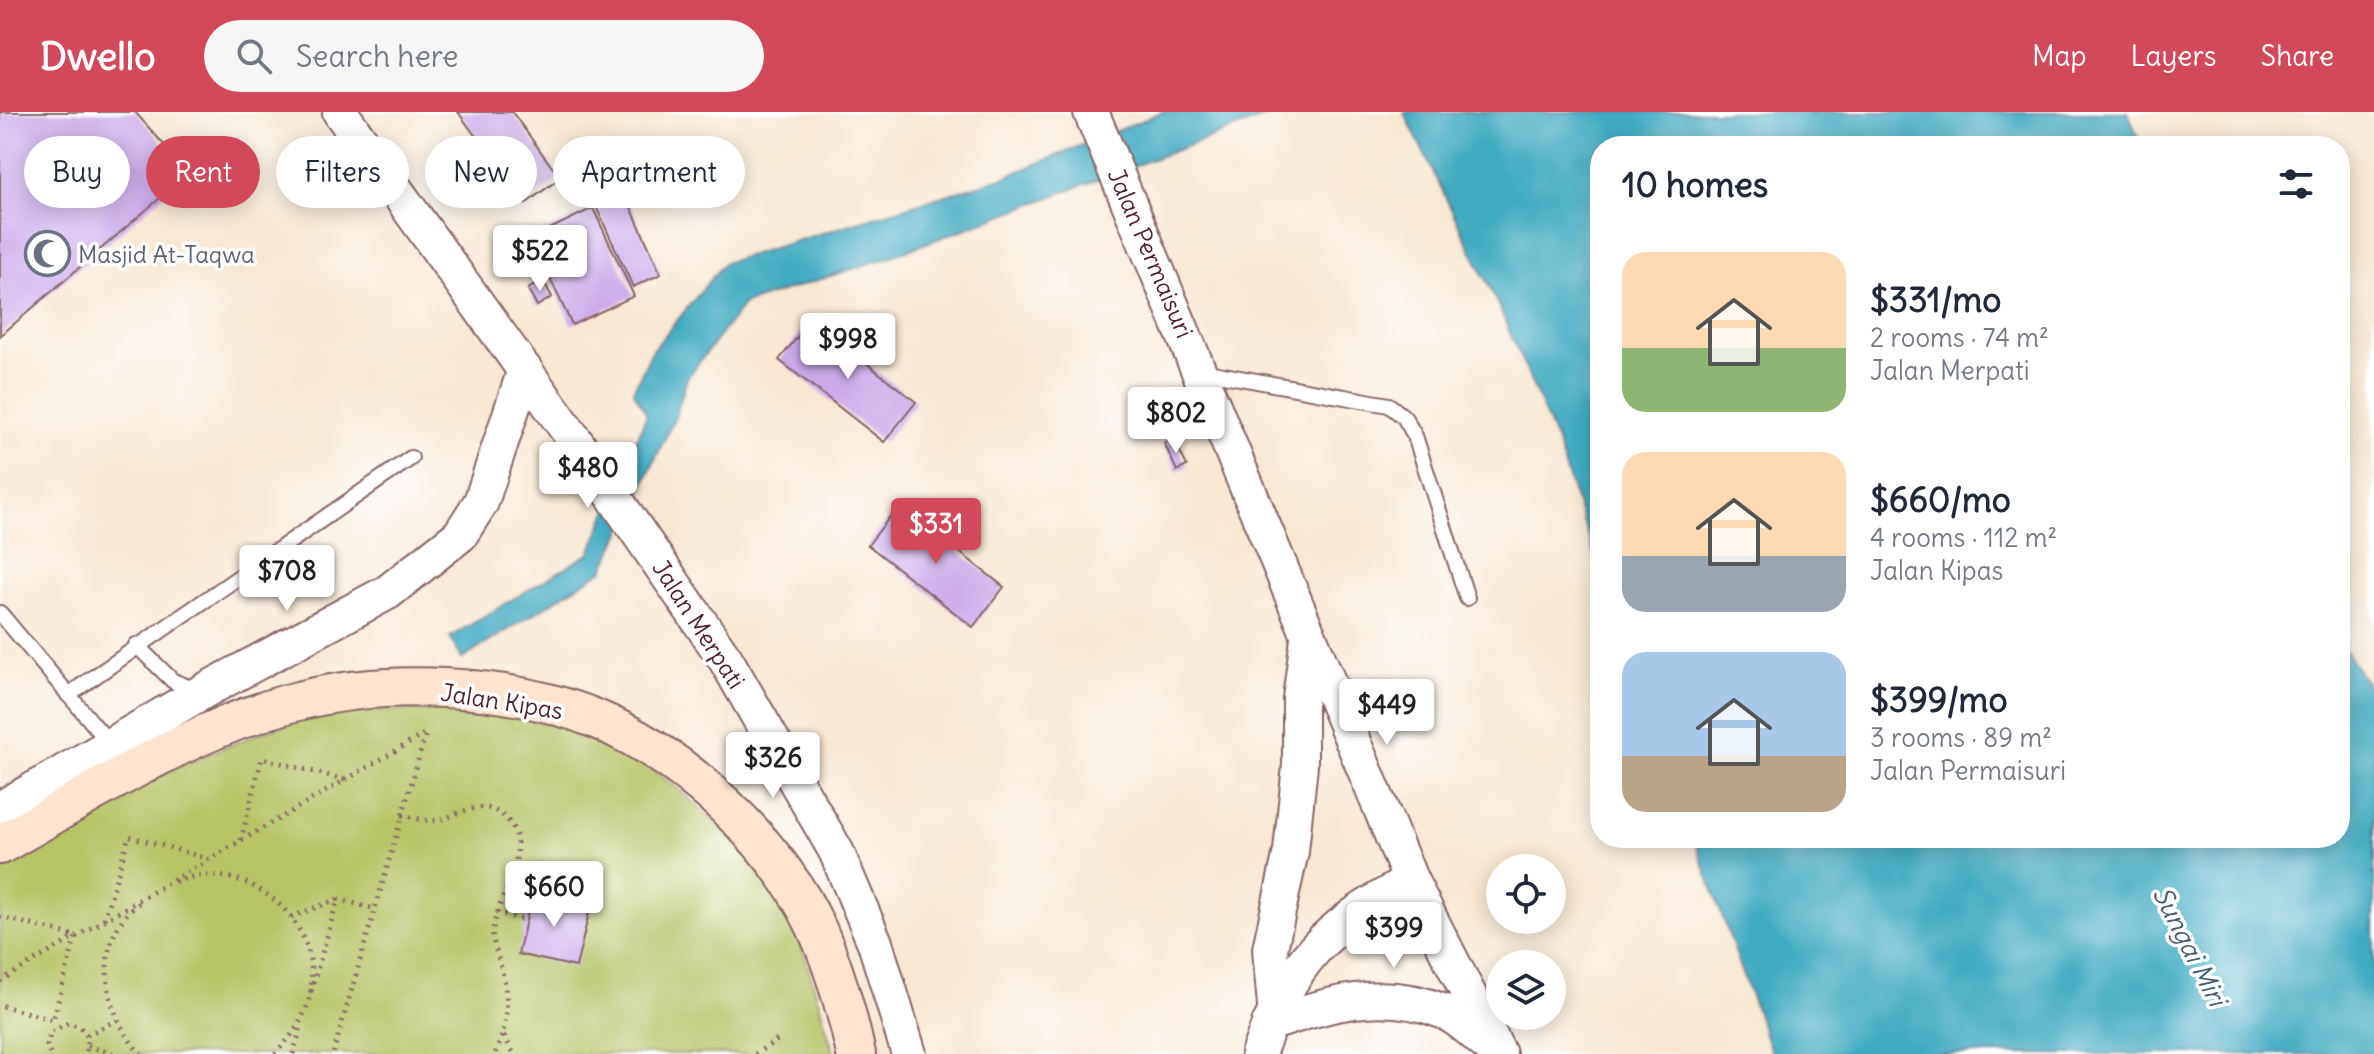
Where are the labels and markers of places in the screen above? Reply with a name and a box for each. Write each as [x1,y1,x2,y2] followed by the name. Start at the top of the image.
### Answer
[493,225,587,293] pin: $522
[23,230,71,278] mosque icon: Masjid At-Taqwa
[78,239,255,269] place label: Masjid At-Taqwa
[801,313,895,381] pin: $998
[1129,387,1223,455] pin: $802
[541,442,635,510] pin: $480
[889,498,983,566] pin: $331
[240,545,334,613] pin: $708
[1340,679,1434,747] pin: $449
[726,732,820,800] pin: $326
[507,861,601,929] pin: $660
[1347,902,1441,970] pin: $399

